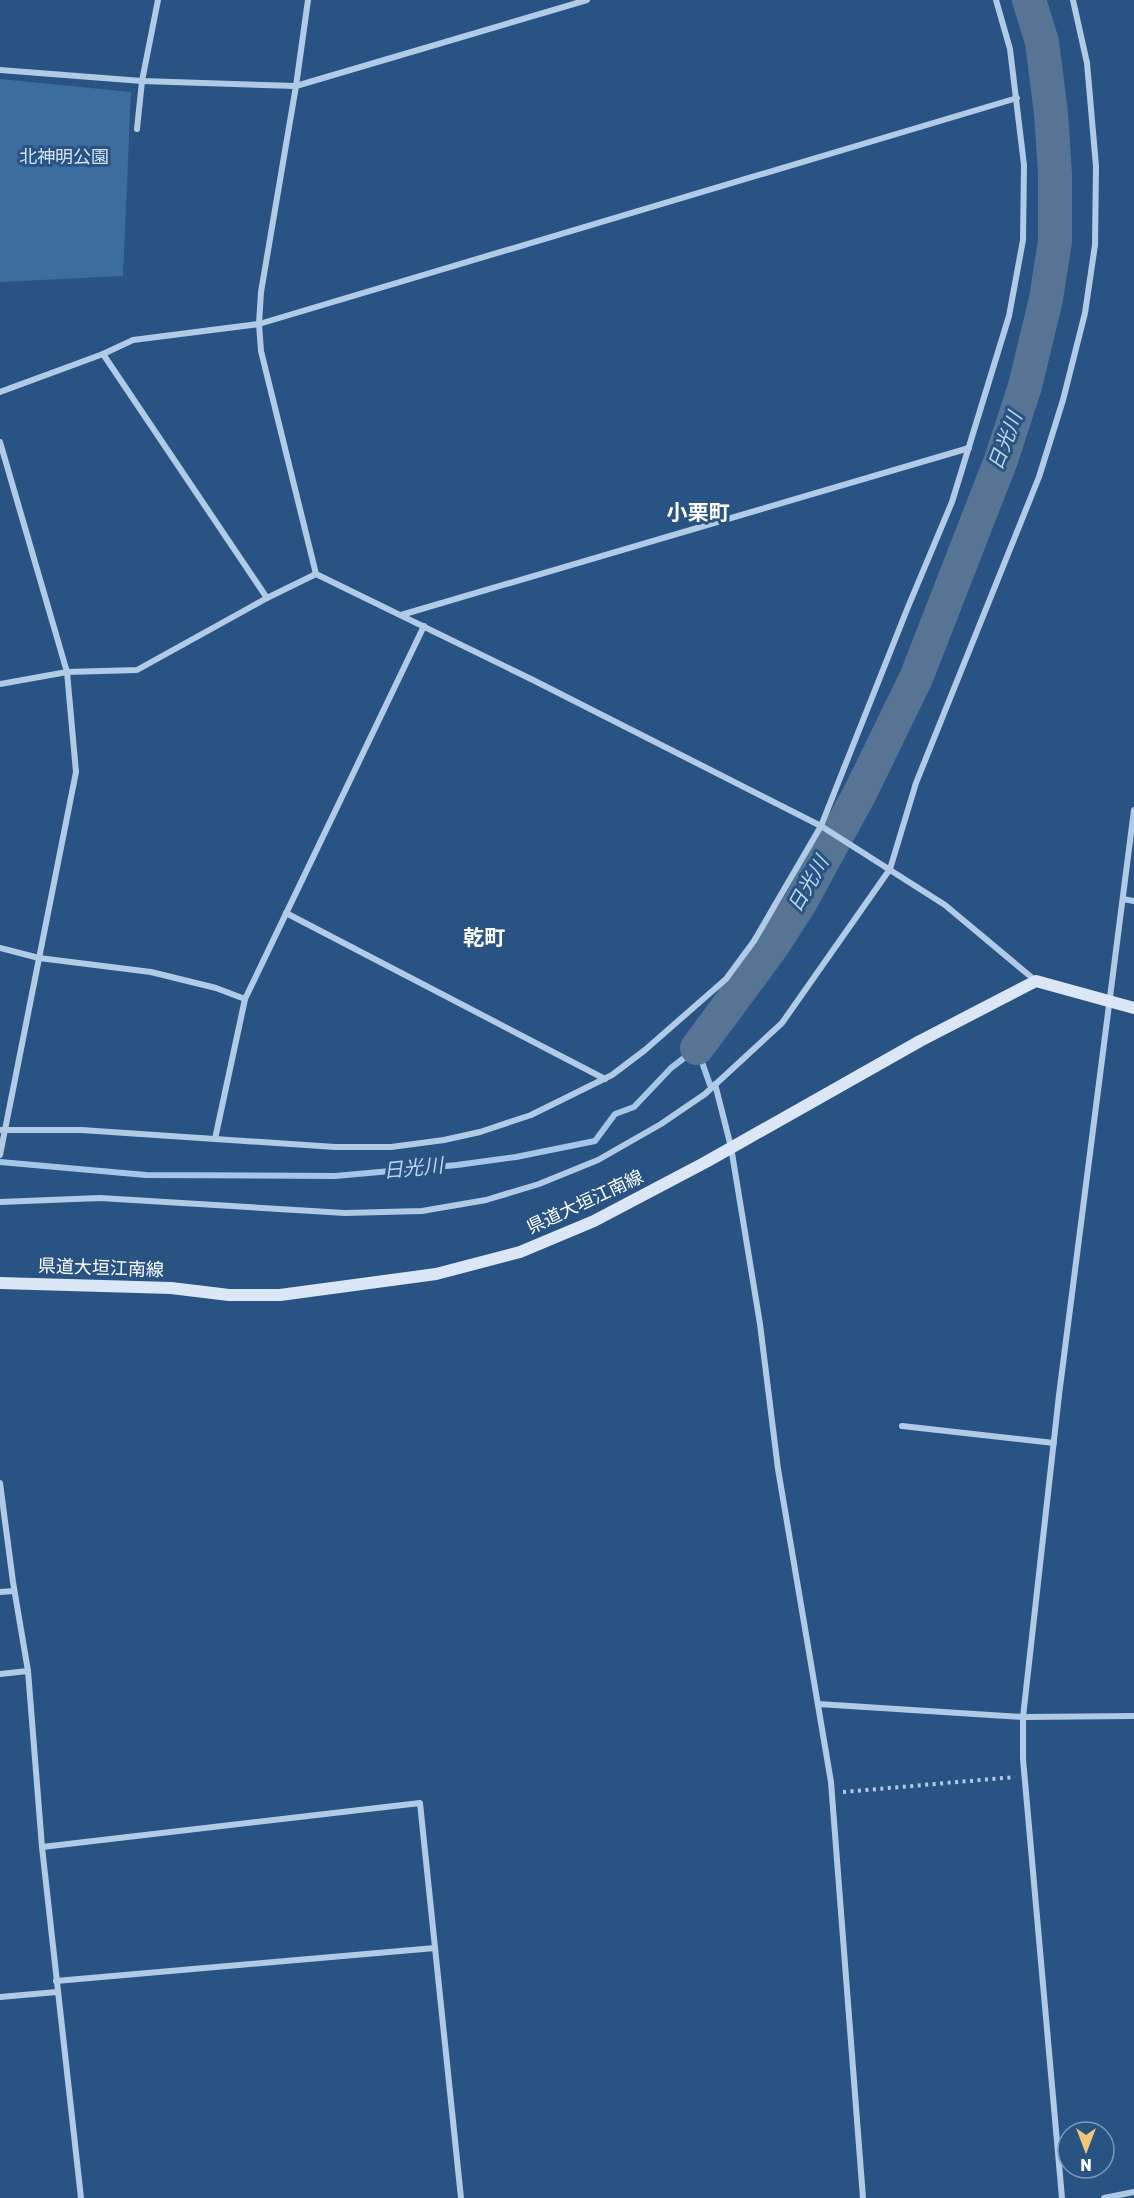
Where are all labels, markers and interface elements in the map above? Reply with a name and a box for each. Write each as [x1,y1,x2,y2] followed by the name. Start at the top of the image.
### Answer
[19,146,109,168] park label: 北神明公園
[983,407,1028,473] water label: 日光川
[667,500,730,525] district label: 小栗町
[783,850,834,916] water label: 日光川
[463,925,505,950] district label: 乾町
[382,1153,446,1183] water label: 日光川
[523,1165,647,1239] street label: 県道大垣江南線
[38,1255,164,1281] street label: 県道大垣江南線
[1056,2120,1116,2180] north arrow
[1080,2155,1092,2174] text: N

